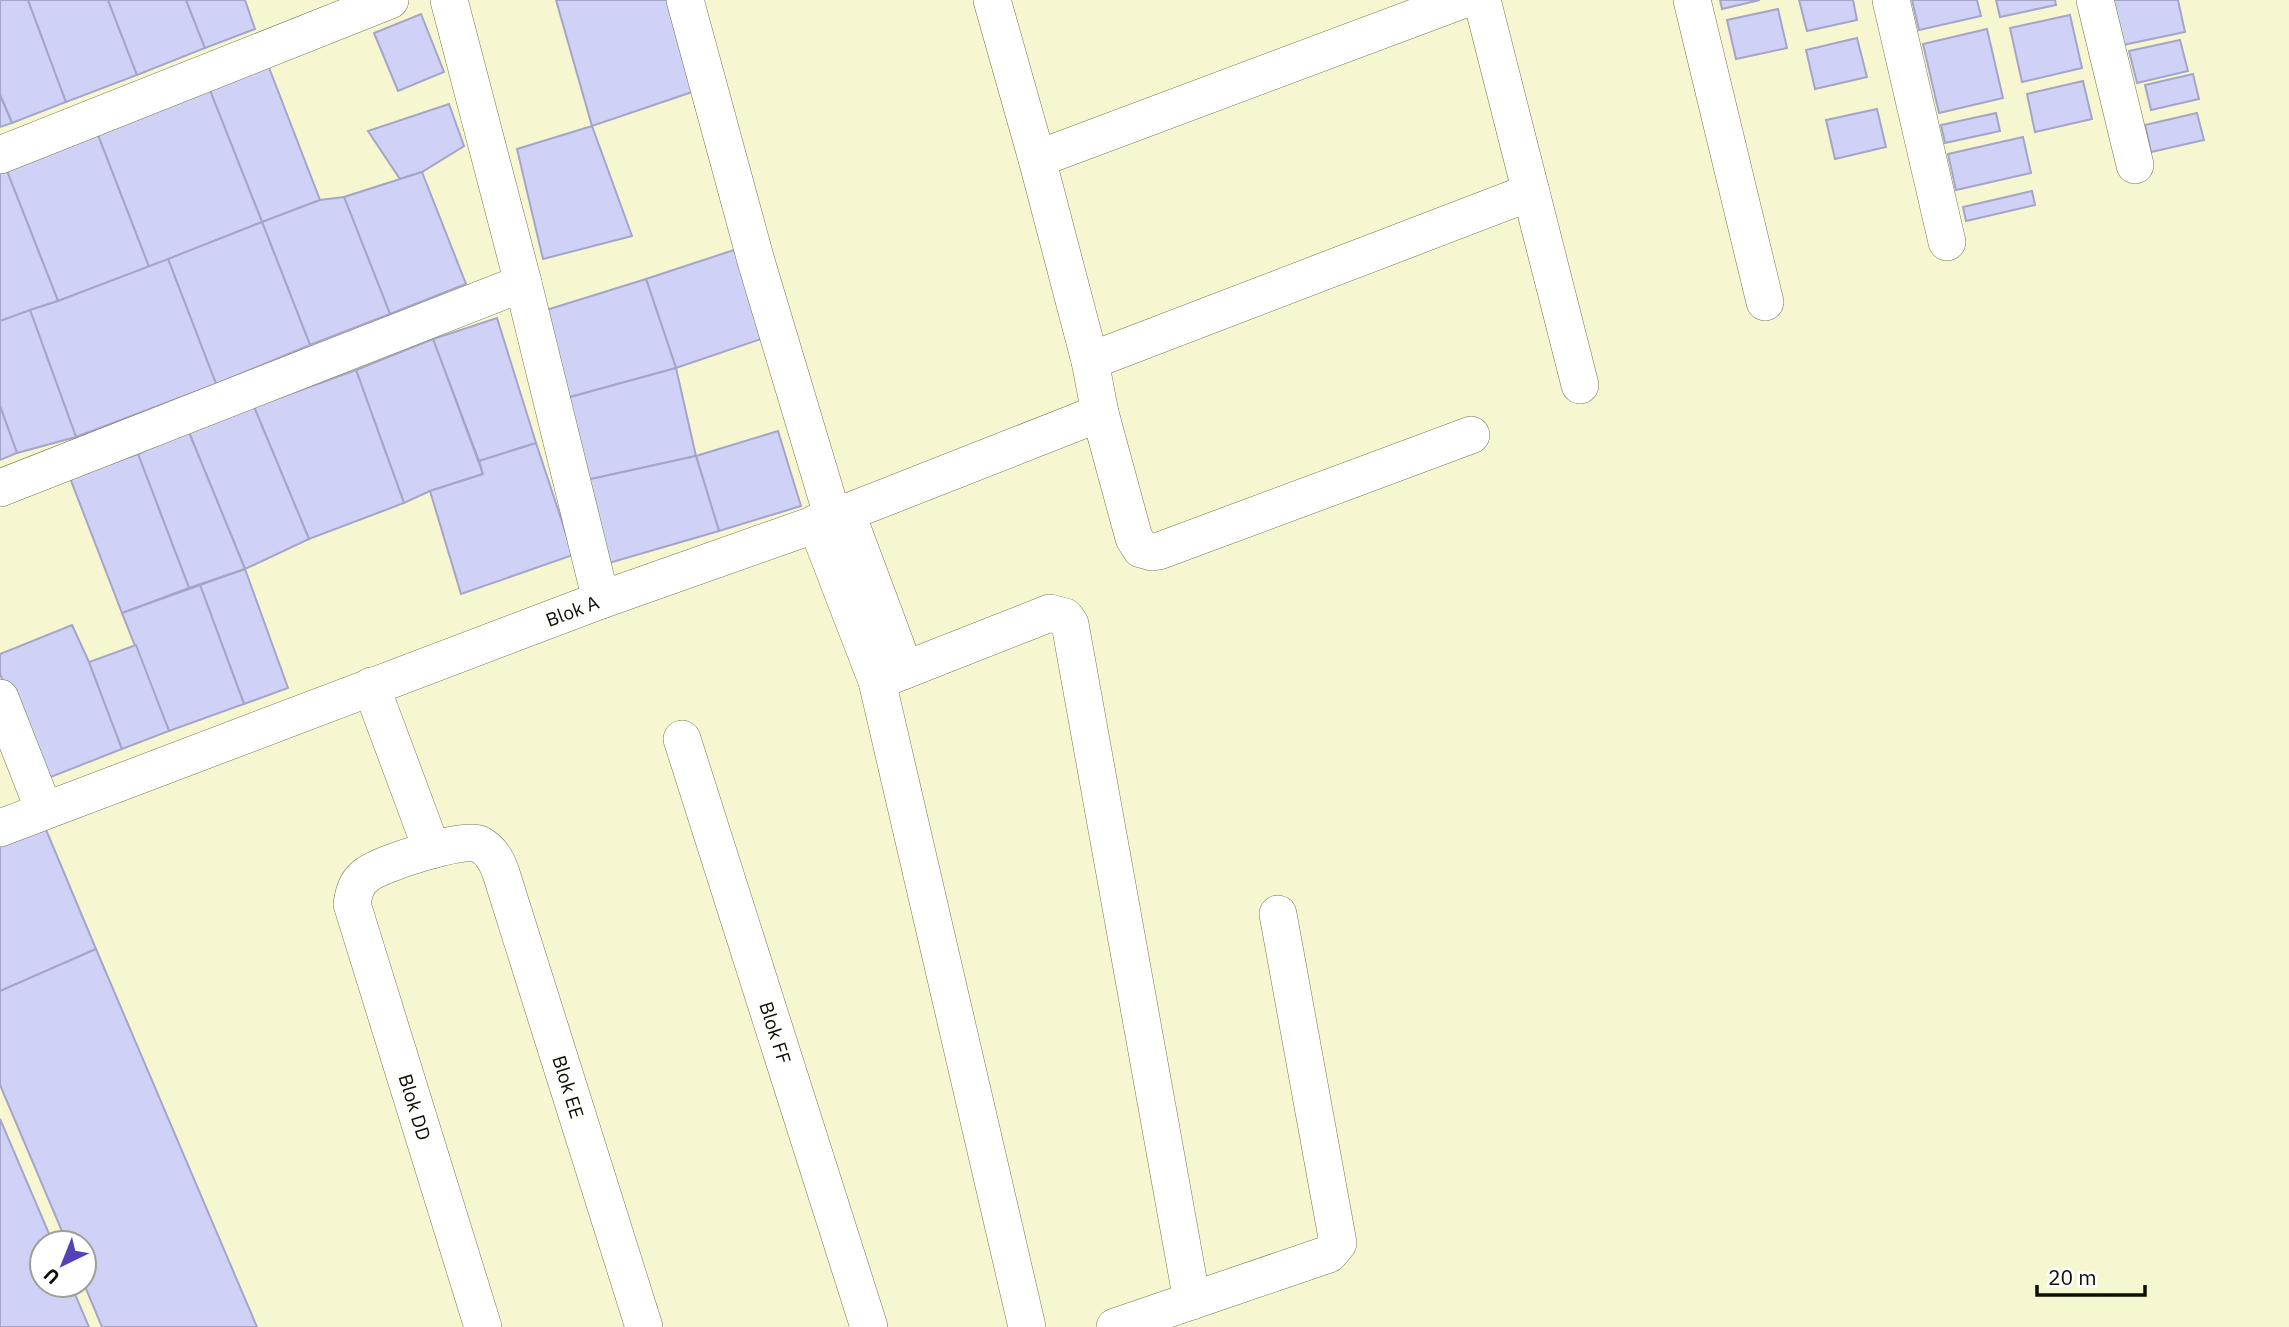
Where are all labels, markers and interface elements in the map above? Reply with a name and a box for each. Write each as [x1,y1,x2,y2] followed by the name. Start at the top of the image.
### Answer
[542,590,602,632] street label: Blok A
[754,998,796,1067] street label: Blok FF
[547,1052,590,1121] street label: Blok EE
[394,1071,436,1143] street label: Blok DD
[28,1229,98,1299] north arrow
[2037,1254,2146,1298] scale bar
[38,1263,64,1290] text: U
[2048,1263,2097,1291] text: 20 m

